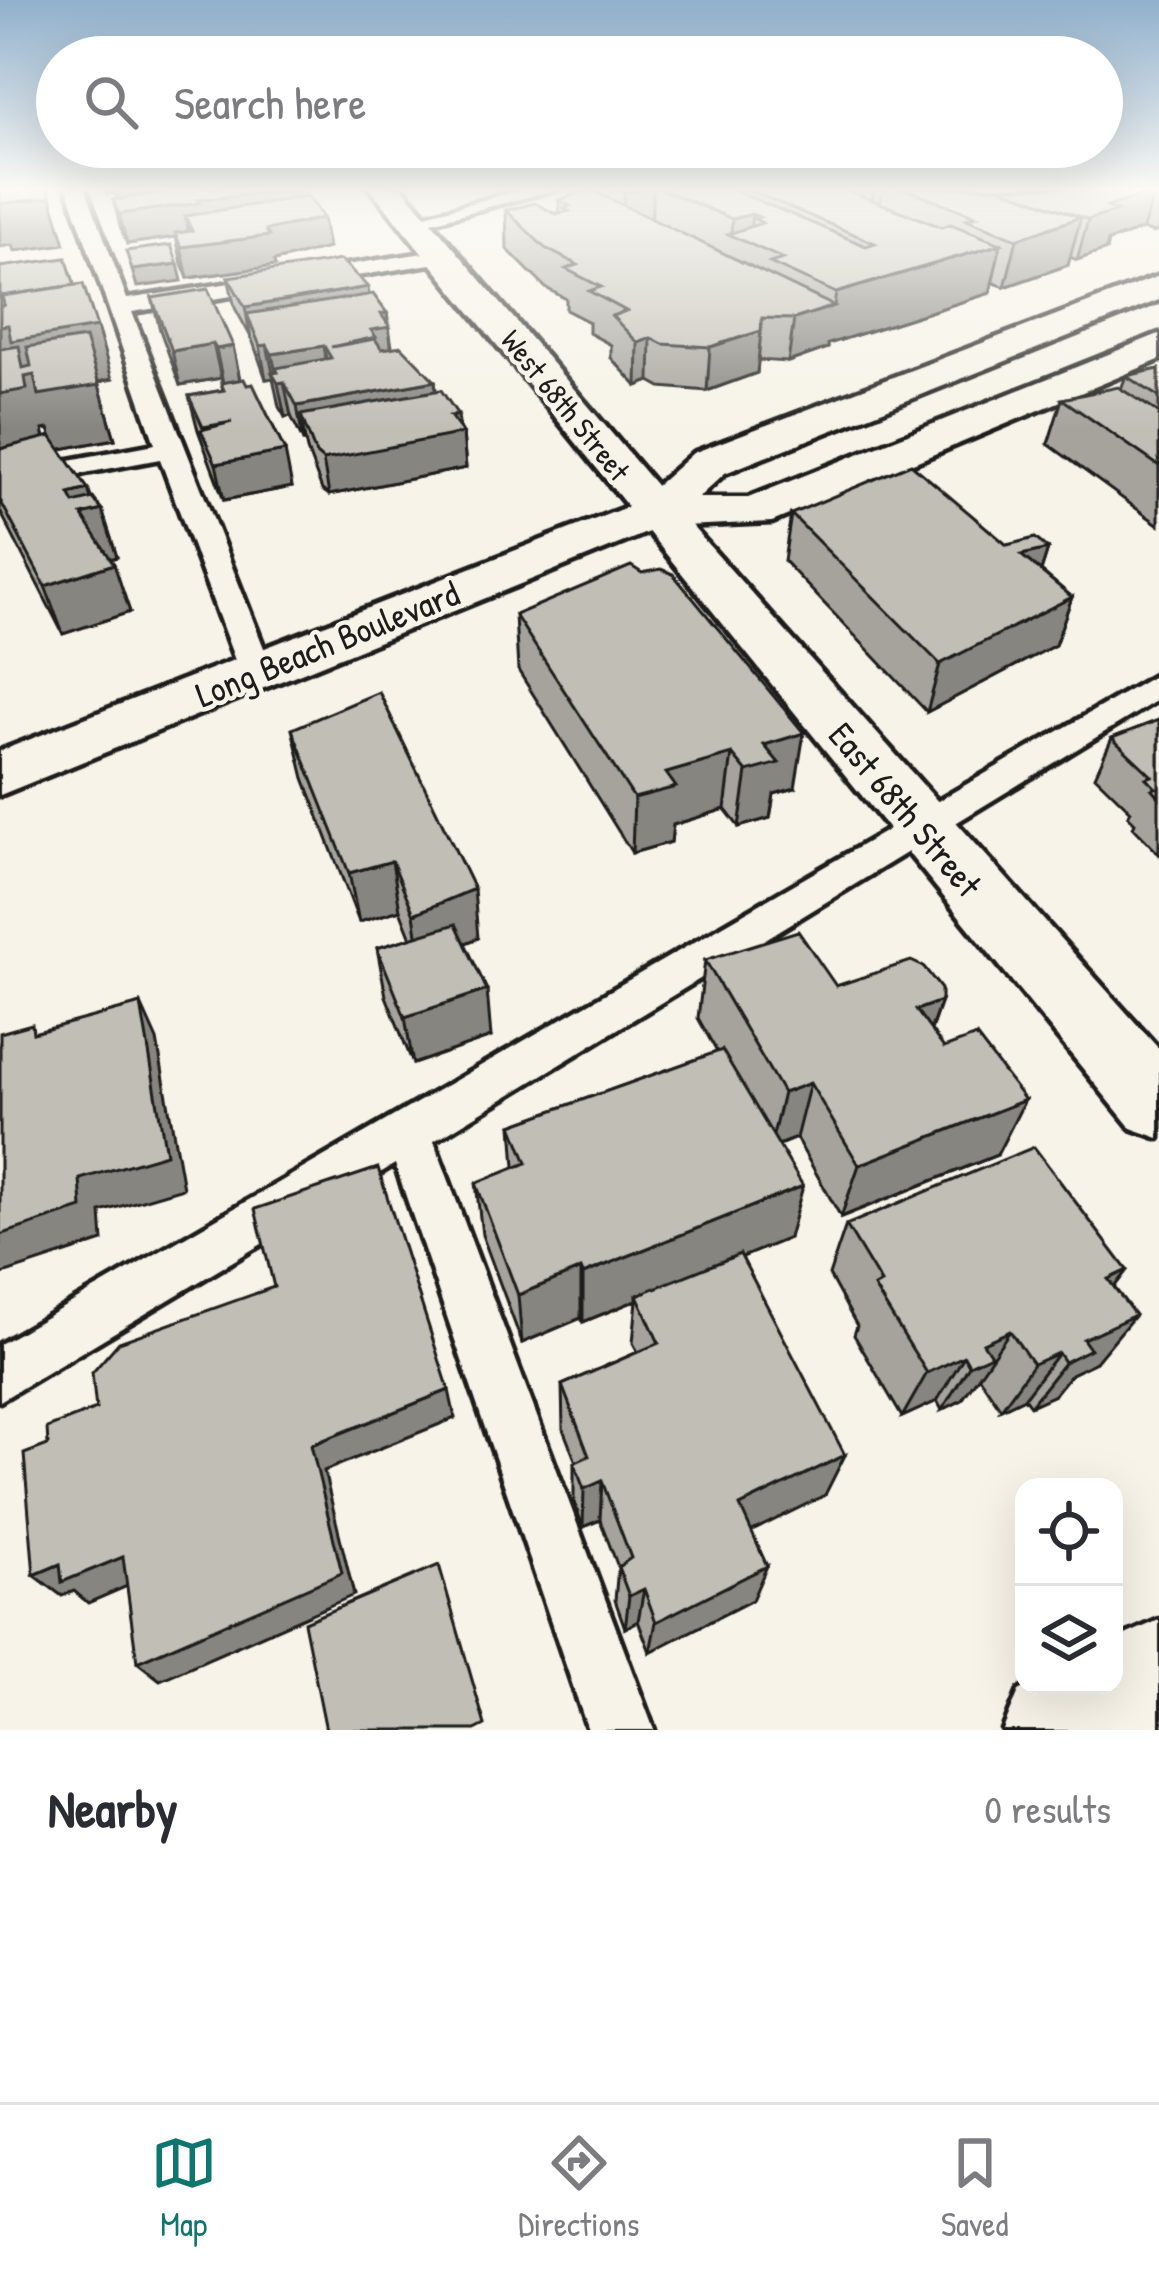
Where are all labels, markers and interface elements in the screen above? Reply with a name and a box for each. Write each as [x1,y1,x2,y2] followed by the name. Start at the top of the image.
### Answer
[36,36,1123,168] search box
[78,69,144,135] icon: search
[174,72,366,133] text: Search here
[493,321,640,490] street label: West 68th Street
[188,568,466,718] street label: Long Beach Boulevard
[818,711,994,907] street label: East 68th Street
[1015,1478,1123,1694] map controls
[1015,1478,1123,1586] button: locate
[1015,1586,1123,1694] button: layers
[48,1774,178,1843] text: Nearby
[985,1782,1111,1835] text: 0 results
[151,2130,217,2246] tab: Map
[518,2130,640,2246] tab: Directions
[941,2130,1008,2246] tab: Saved

